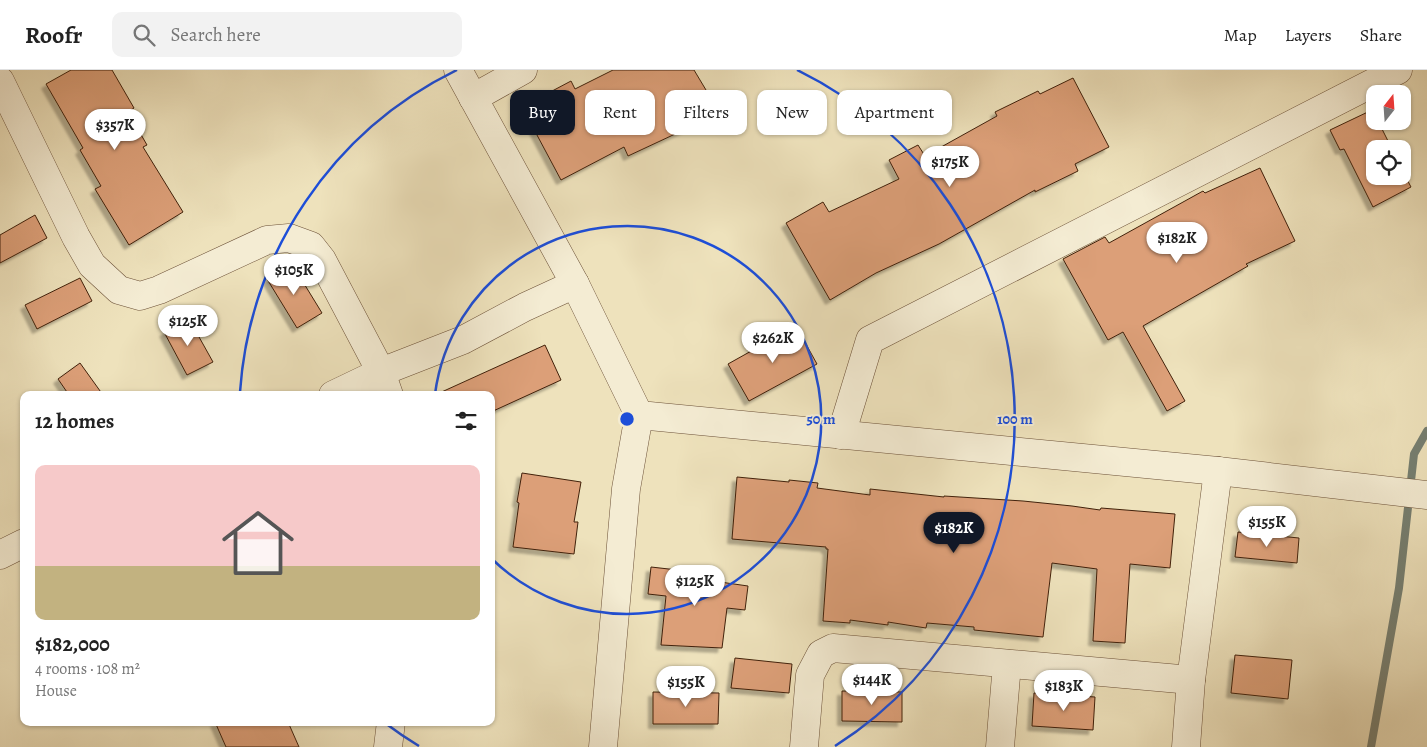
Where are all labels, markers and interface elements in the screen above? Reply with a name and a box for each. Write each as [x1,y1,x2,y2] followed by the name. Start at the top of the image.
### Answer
[112,12,462,57] search box
[25,19,82,51] text: Roofr
[130,21,158,49] icon: search
[170,22,261,48] text: Search here
[1224,23,1257,47] text: Map
[1285,23,1332,47] text: Layers
[1360,23,1402,47] text: Share
[1366,85,1411,130] north arrow
[1366,85,1411,185] map controls
[510,90,575,135] chip: Buy
[585,90,655,135] chip: Rent
[665,90,747,135] chip: Filters
[757,90,827,135] chip: New
[837,90,952,135] chip: Apartment
[80,108,150,151] pin: $357K
[96,114,134,136] text: $357K
[1366,140,1411,185] button: locate
[915,146,985,188] pin: $175K
[931,151,969,173] text: $175K
[1142,222,1212,264] pin: $182K
[1157,227,1197,249] text: $182K
[259,254,329,296] pin: $105K
[275,259,313,281] text: $105K
[153,304,223,347] pin: $125K
[169,310,207,332] text: $125K
[738,322,808,364] pin: $262K
[753,327,793,349] text: $262K
[35,407,114,435] text: 12 homes
[452,407,480,435] icon: filters
[806,409,836,429] text: 50 m
[997,409,1033,429] text: 100 m
[618,410,636,428] centre of rings
[213,498,303,588] icon: home
[1232,506,1302,548] pin: $155K
[1248,511,1286,533] text: $155K
[919,512,989,554] pin: $182K
[934,517,974,539] text: $182K
[660,564,730,607] pin: $125K
[676,570,714,592] text: $125K
[35,630,110,658] text: $182,000
[35,658,140,680] text: 4 rooms · 108 m²
[837,664,907,706] pin: $144K
[651,666,721,708] pin: $155K
[853,669,891,691] text: $144K
[1029,670,1099,712] pin: $183K
[667,671,705,693] text: $155K
[1045,675,1083,697] text: $183K
[35,680,77,702] text: House

